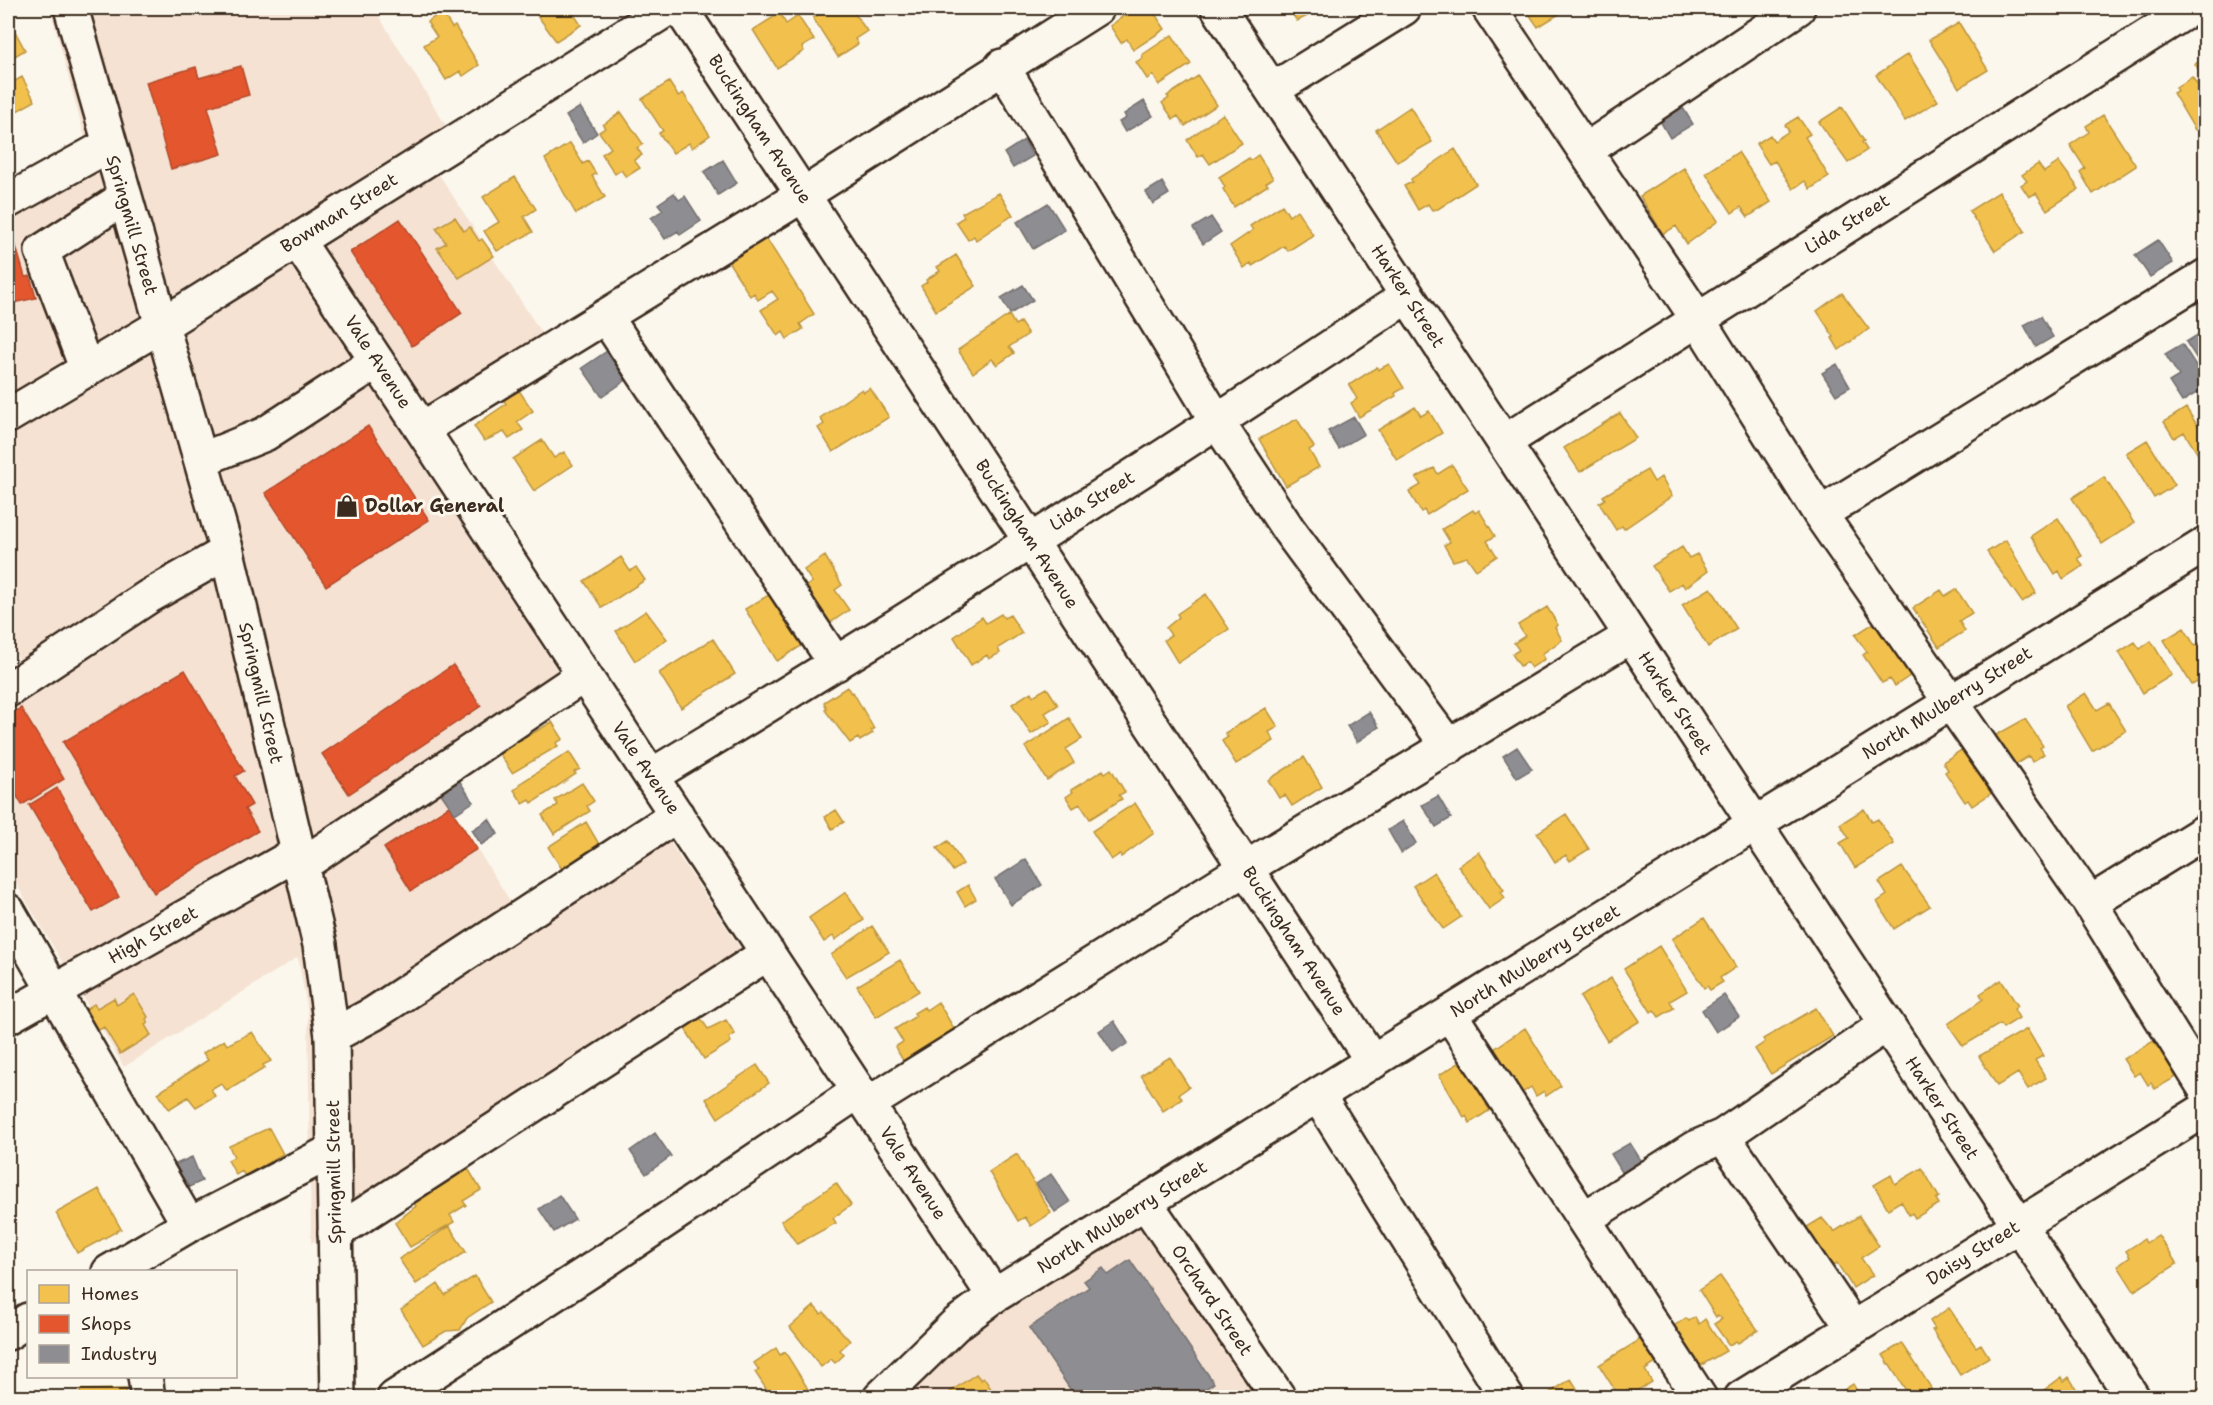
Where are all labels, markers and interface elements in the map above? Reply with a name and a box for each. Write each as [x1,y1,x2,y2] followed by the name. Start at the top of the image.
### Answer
[703,50,817,208] street label: Buckingham Avenue
[101,152,163,298] street label: Springmill Street
[276,167,402,259] street label: Bowman Street
[1800,188,1894,260] street label: Lida Street
[1366,240,1450,352] street label: Harker Street
[339,311,417,413] street label: Vale Avenue
[970,455,1084,613] street label: Buckingham Avenue
[1045,465,1139,537] street label: Lida Street
[334,493,360,519] shop icon: Dollar General
[365,494,504,518] place label: Dollar General
[233,620,289,766] street label: Springmill Street
[1857,641,2037,765] street label: North Mulberry Street
[1633,647,1717,759] street label: Harker Street
[606,717,686,819] street label: Vale Avenue
[1237,862,1351,1020] street label: Buckingham Avenue
[1445,899,1625,1023] street label: North Mulberry Street
[104,900,202,970] street label: High Street
[1900,1052,1984,1164] street label: Harker Street
[321,1099,347,1244] street label: Springmill Street
[874,1122,952,1224] street label: Vale Avenue
[1032,1155,1212,1279] street label: North Mulberry Street
[1922,1215,2024,1291] street label: Daisy Street
[1166,1240,1258,1360] street label: Orchard Street
[27,1270,237,1378] legend
[81,1282,139,1306] text: Homes
[81,1312,132,1336] text: Shops
[81,1342,157,1366] text: Industry

